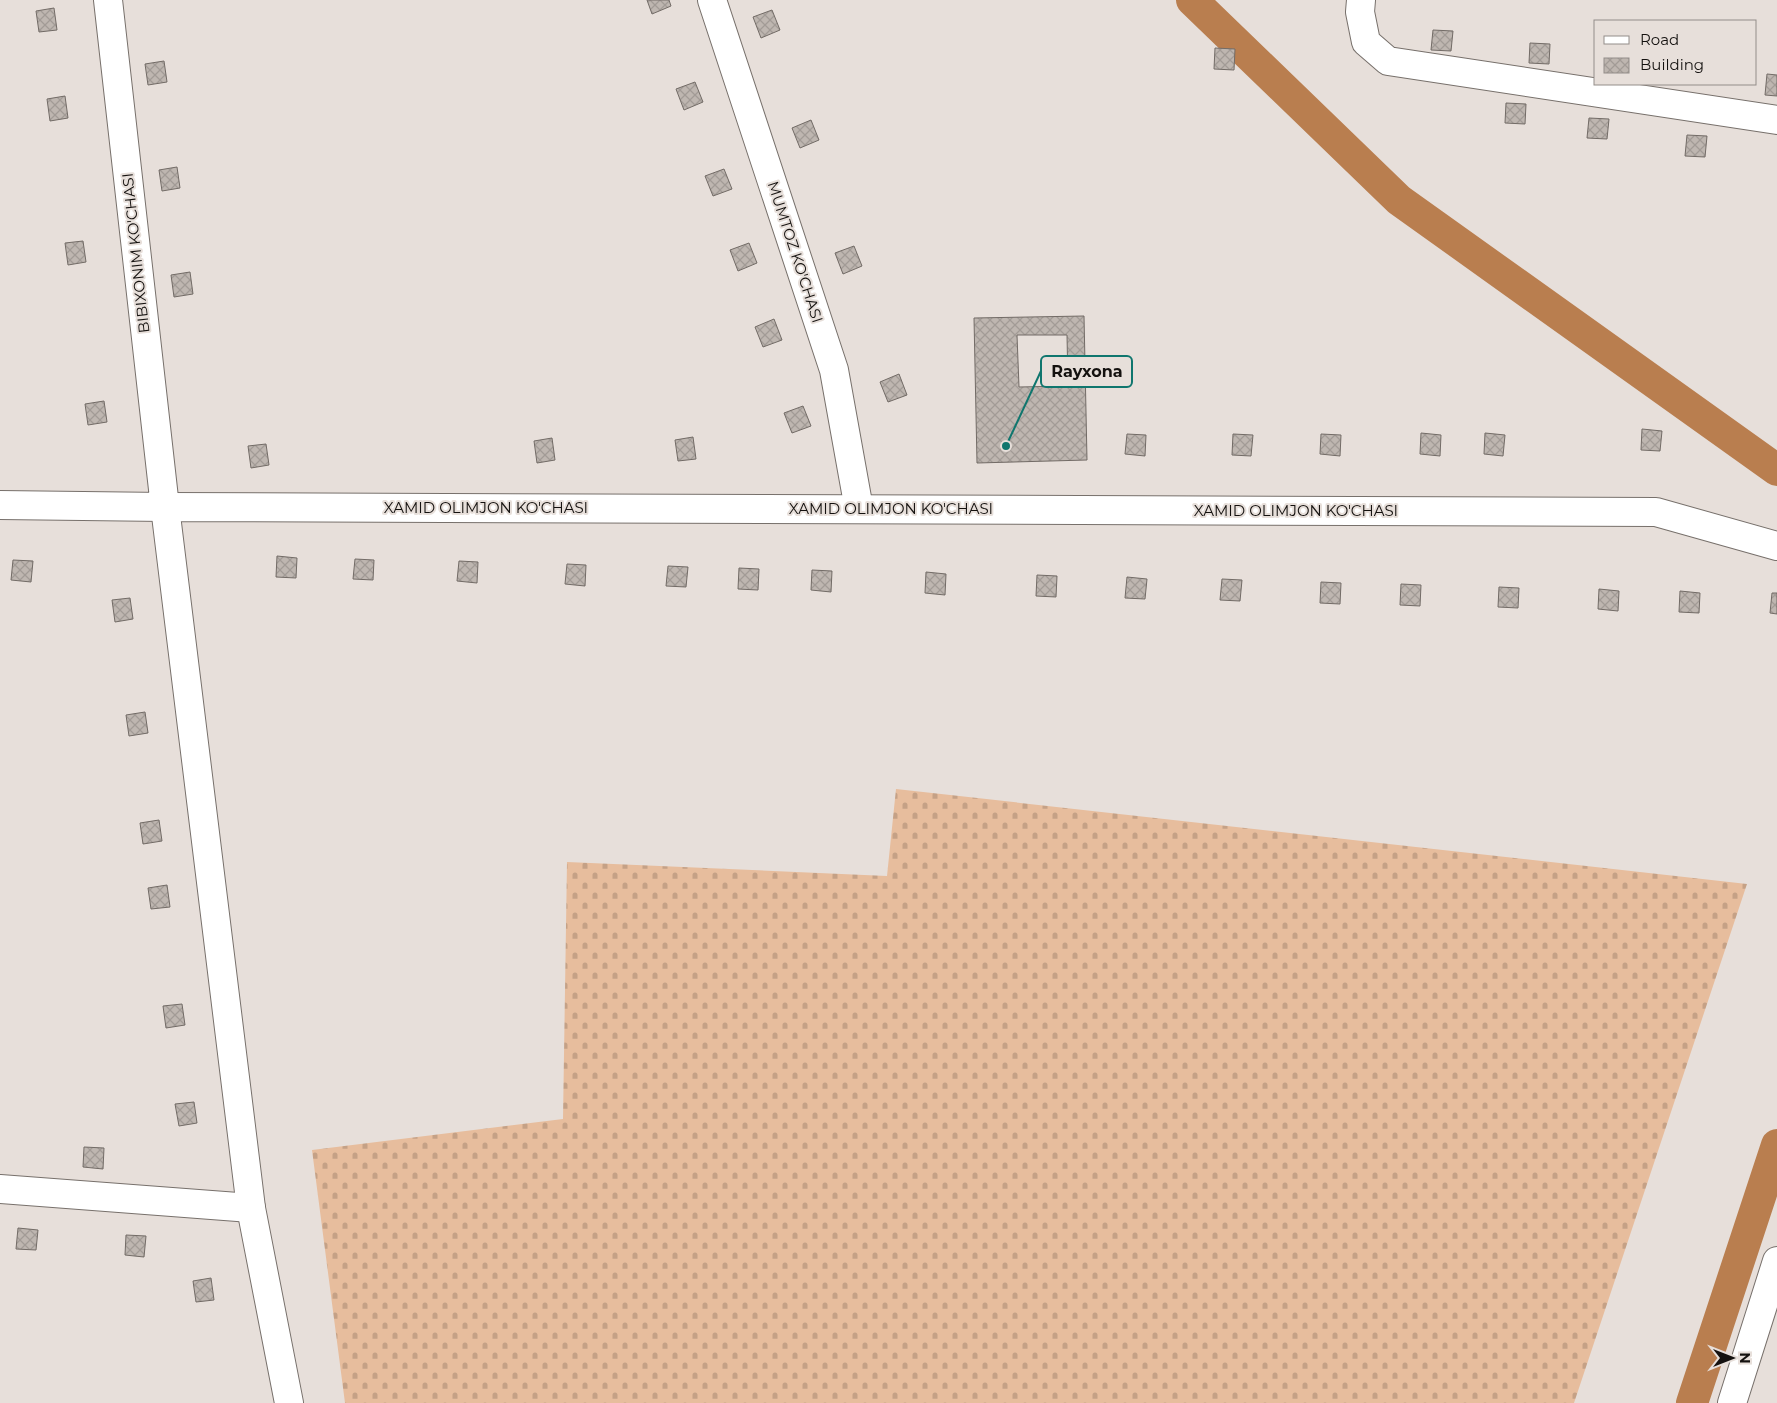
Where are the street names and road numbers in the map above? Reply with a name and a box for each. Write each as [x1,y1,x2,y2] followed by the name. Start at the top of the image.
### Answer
[118,172,153,334] street label: BIBIXONIM KO'CHASI
[764,179,827,325] street label: MUMTOZ KO'CHASI
[384,498,588,517] street label: XAMID OLIMJON KO'CHASI
[789,499,993,518] street label: XAMID OLIMJON KO'CHASI
[1194,501,1398,520] street label: XAMID OLIMJON KO'CHASI

